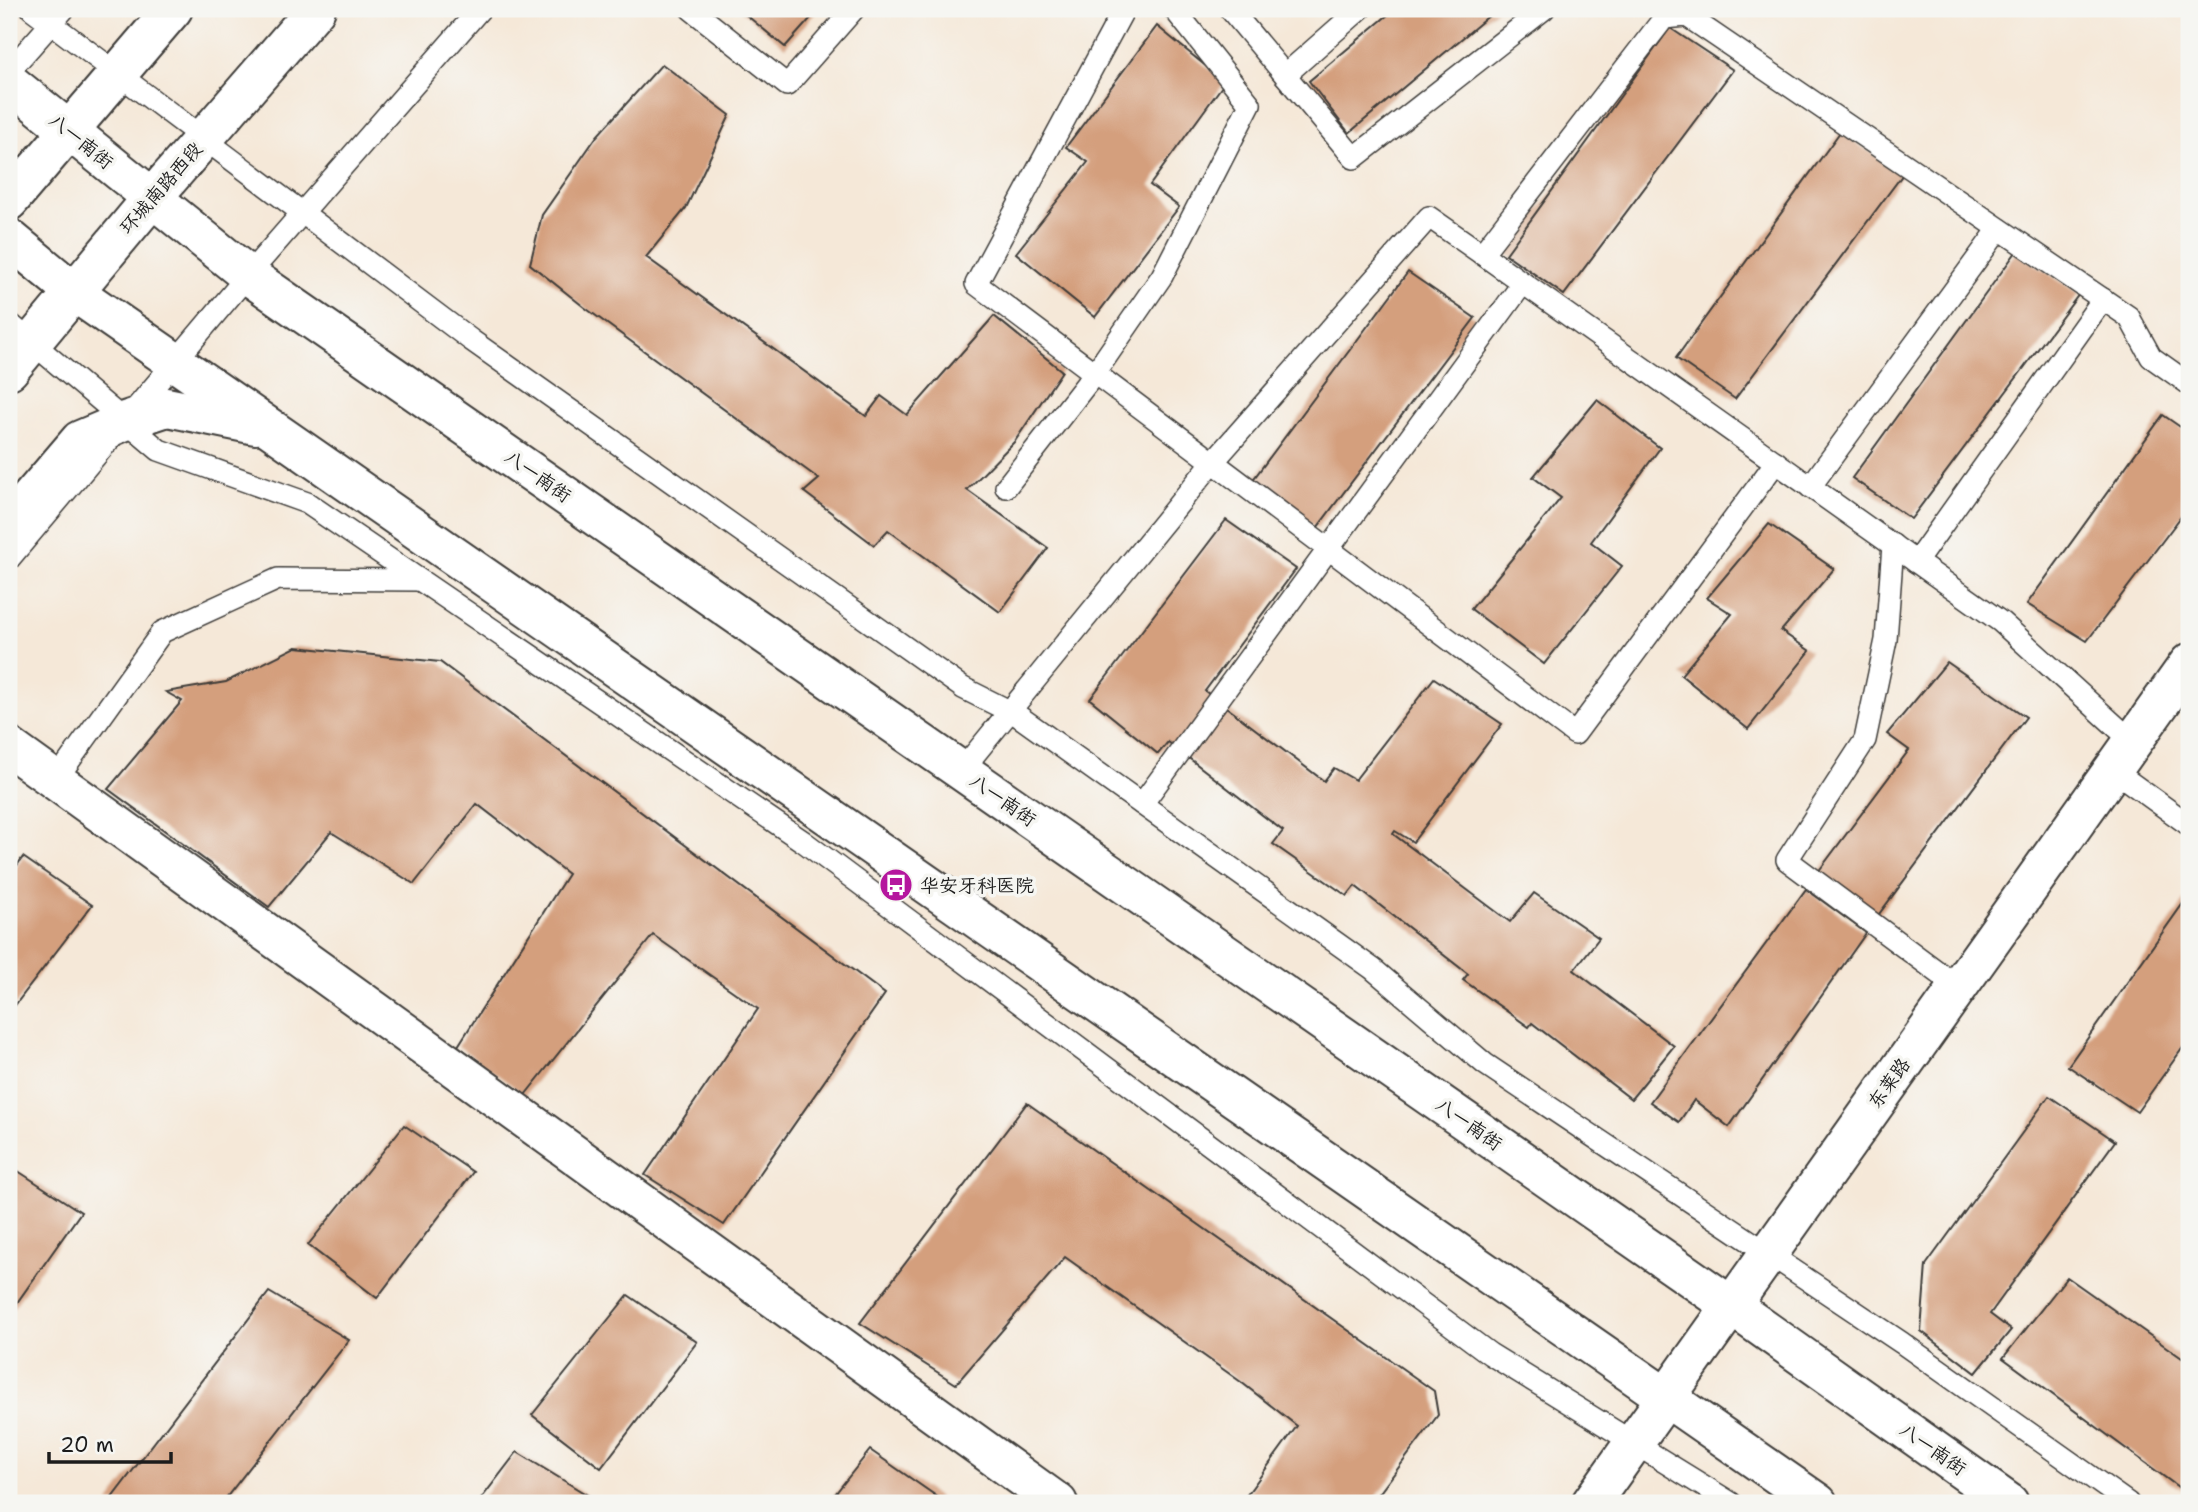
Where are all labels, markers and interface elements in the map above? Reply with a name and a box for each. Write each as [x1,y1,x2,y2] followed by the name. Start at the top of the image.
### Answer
[44,107,118,175] street label: 八一南街
[114,137,208,239] street label: 环城南路西段
[500,444,576,508] street label: 八一南街
[965,768,1041,832] street label: 八一南街
[877,866,915,904] bus stop icon: 华安牙科医院
[920,873,1034,898] place label: 华安牙科医院
[1862,1053,1916,1113] street label: 东莱路
[1431,1092,1507,1156] street label: 八一南街
[1895,1417,1971,1481] street label: 八一南街
[49,1421,172,1465] scale bar
[60,1431,114,1459] text: 20 m

